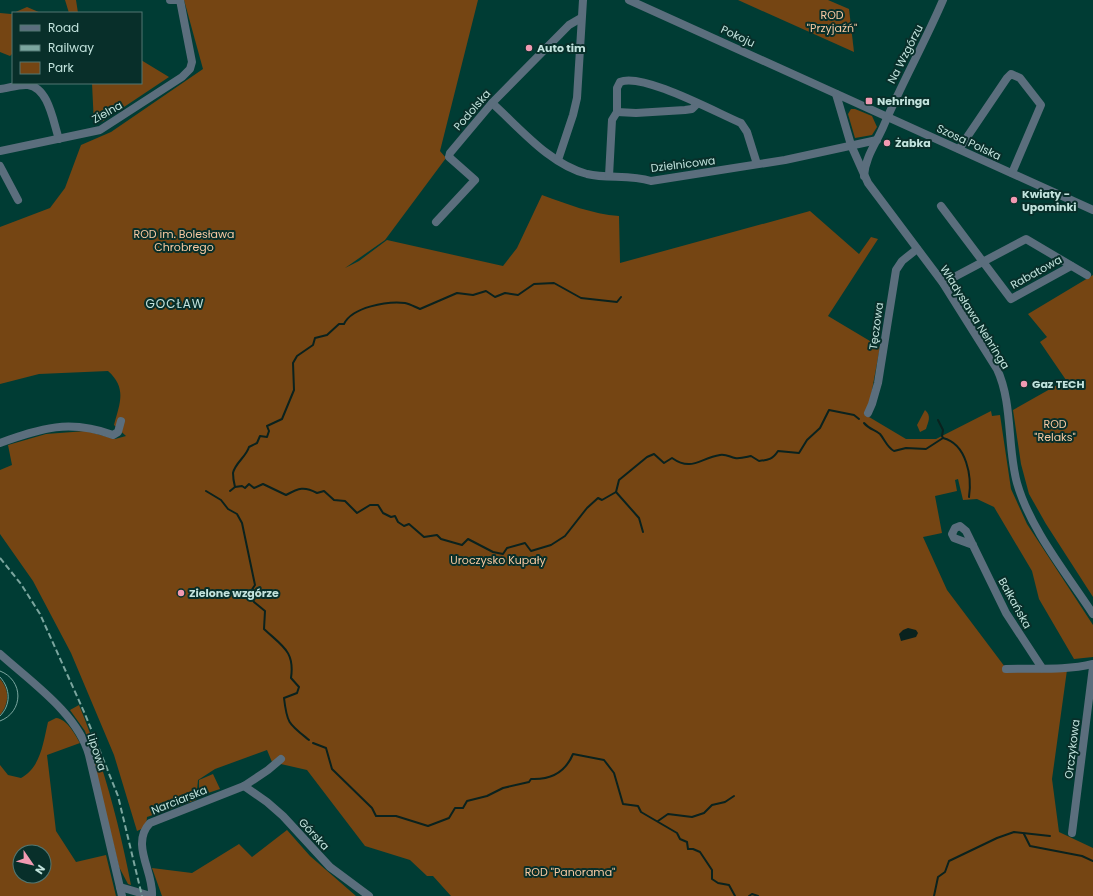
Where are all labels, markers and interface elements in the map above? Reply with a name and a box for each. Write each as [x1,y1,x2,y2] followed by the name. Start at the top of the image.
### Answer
[807,7,857,36] park label: ROD "Przyjaźń"
[12,12,142,84] legend
[48,19,79,36] text: Road
[718,21,758,51] street label: Pokoju
[883,22,927,86] street label: Na Wzgórzu
[48,39,94,56] text: Railway
[537,40,586,56] place label: Auto tim
[524,43,534,53] marker: Auto tim
[48,59,75,76] text: Park
[450,86,494,134] street label: Podolska
[877,93,930,109] place label: Nehringa
[864,96,874,106] marker: Nehringa
[89,97,125,127] street label: Zielna
[934,120,1004,164] street label: Szosa Polska
[895,135,931,151] place label: Żabka
[882,138,892,148] marker: Żabka
[650,152,716,176] street label: Dzielnicowa
[1022,186,1077,215] place label: Kwiaty - Upominki
[1009,195,1019,205] marker: Kwiaty - Upominki
[133,226,235,255] park label: ROD im. Bolesława Chrobrego
[1007,251,1065,293] street label: Rabatowa
[936,262,1014,372] street label: Władysława Nehringa
[145,295,205,312] district label: GOCŁAW
[865,301,887,351] street label: Tęczowa
[1032,376,1085,392] place label: Gaz TECH
[1019,379,1029,389] marker: Gaz TECH
[1034,416,1076,445] park label: ROD "Relaks"
[450,552,546,568] park label: Uroczysko Kupały
[994,575,1036,631] street label: Bałkańska
[189,585,279,601] place label: Zielone wzgórze
[176,588,186,598] marker: Zielone wzgórze
[1060,718,1084,780] street label: Orczykowa
[83,731,111,773] street label: Lipowa
[149,782,209,818] street label: Narciarska
[295,814,333,854] street label: Górska
[12,844,52,884] north arrow
[31,862,49,877] text: N
[525,864,615,880] park label: ROD "Panorama"

